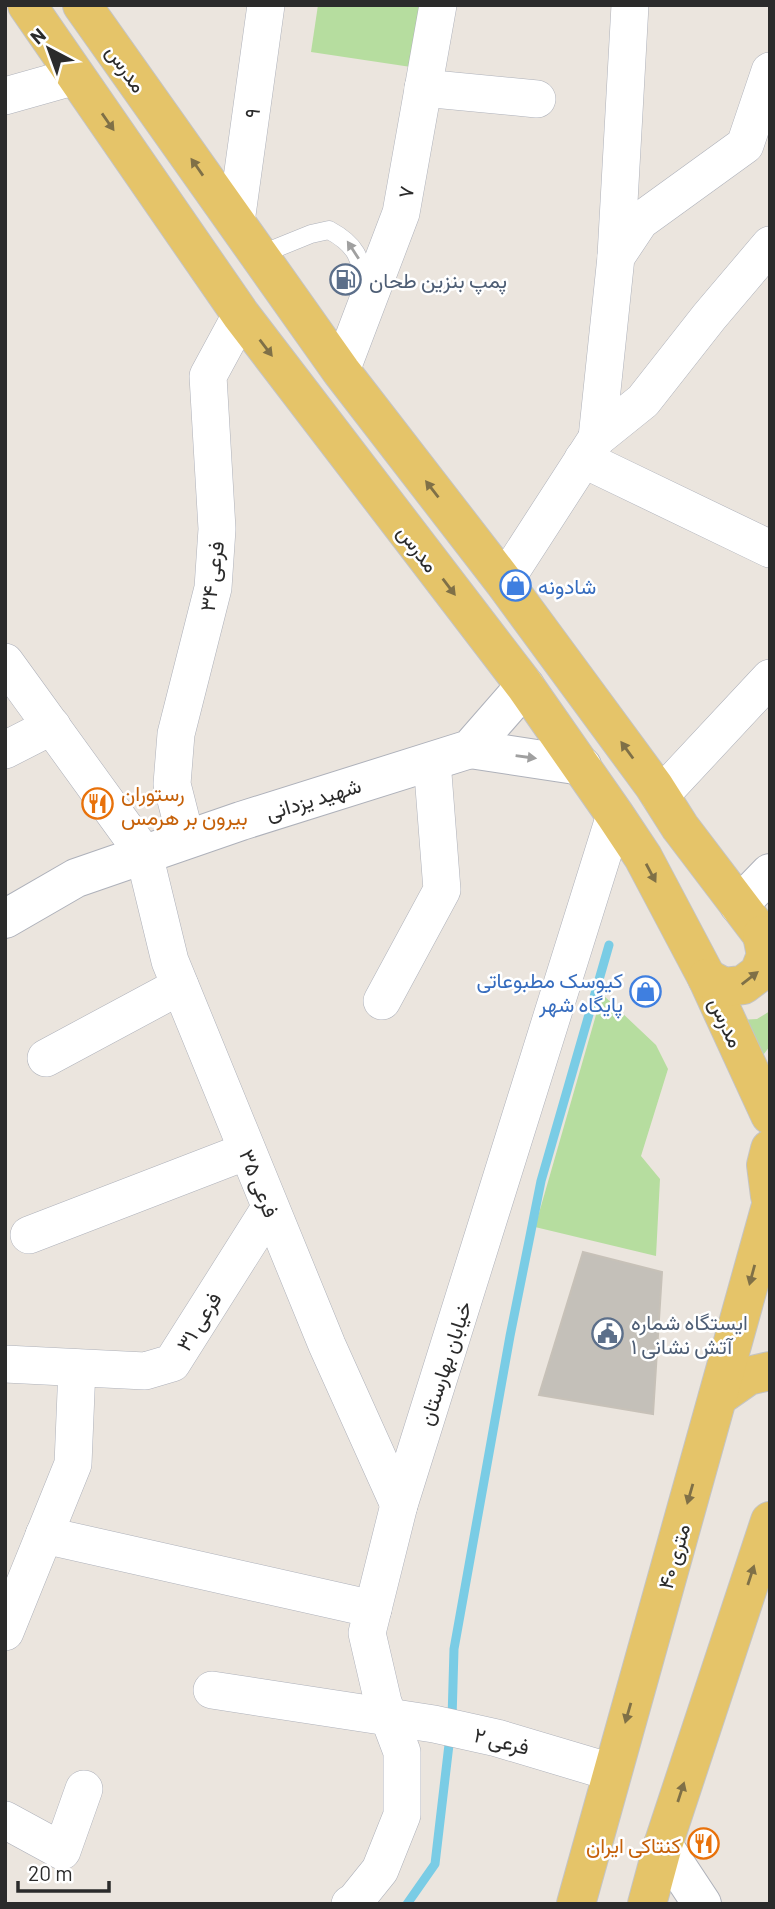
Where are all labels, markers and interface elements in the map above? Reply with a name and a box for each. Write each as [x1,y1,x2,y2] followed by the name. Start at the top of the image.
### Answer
[14,14,84,84] north arrow
[25,23,50,49] text: N
[100,39,152,98] street label: مدرس
[238,106,264,120] street label: ۹
[101,113,115,131] one-way arrow
[190,158,204,176] one-way arrow
[392,184,418,200] street label: ۷
[347,241,360,260] one-way arrow
[329,262,363,296] fuel station icon: پمپ بنزین طحان
[369,267,507,295] place label: پمپ بنزین طحان
[259,339,273,357] one-way arrow
[426,480,440,498] one-way arrow
[392,519,445,578] street label: مدرس
[194,539,230,613] street label: فرعی ۳۴
[498,568,532,602] shop icon: شادونه
[538,573,596,600] place label: شادونه
[442,578,456,596] one-way arrow
[620,740,634,759] one-way arrow
[515,752,537,763] one-way arrow
[262,772,364,826] street label: شهید یزدانی
[121,780,248,831] place label: رستوران بیرون بر هرمس
[81,787,115,821] restaurant icon: رستوران بیرون بر هرمس
[645,863,657,883] one-way arrow
[477,967,623,1019] place label: کیوسک مطبوعاتی پایگاه شهر
[741,970,759,985] one-way arrow
[629,974,663,1008] shop icon: کیوسک مطبوعاتی پایگاه شهر
[703,993,749,1052] street label: مدرس
[233,1145,285,1221] street label: فرعی ۳۵
[746,1264,756,1285] one-way arrow
[170,1287,227,1356] street label: فرعی ۳۱
[412,1298,478,1429] street label: خیابان بهارستان
[631,1309,748,1359] place label: ایستگاه شماره ۱ آتش نشانی
[591,1316,625,1350] public building icon: ایستگاه شماره ۱ آتش نشانی
[685,1484,695,1505] one-way arrow
[652,1520,696,1592] street label: ۴۰ متری
[746,1564,757,1585] one-way arrow
[623,1702,633,1723] one-way arrow
[471,1721,532,1761] street label: فرعی ۲
[676,1781,687,1802] one-way arrow
[687,1827,721,1861] restaurant icon: کنتاکی ایران
[586,1832,681,1859] place label: کنتاکی ایران
[18,1850,108,1894] scale bar
[28,1860,73,1885] text: 20 m

